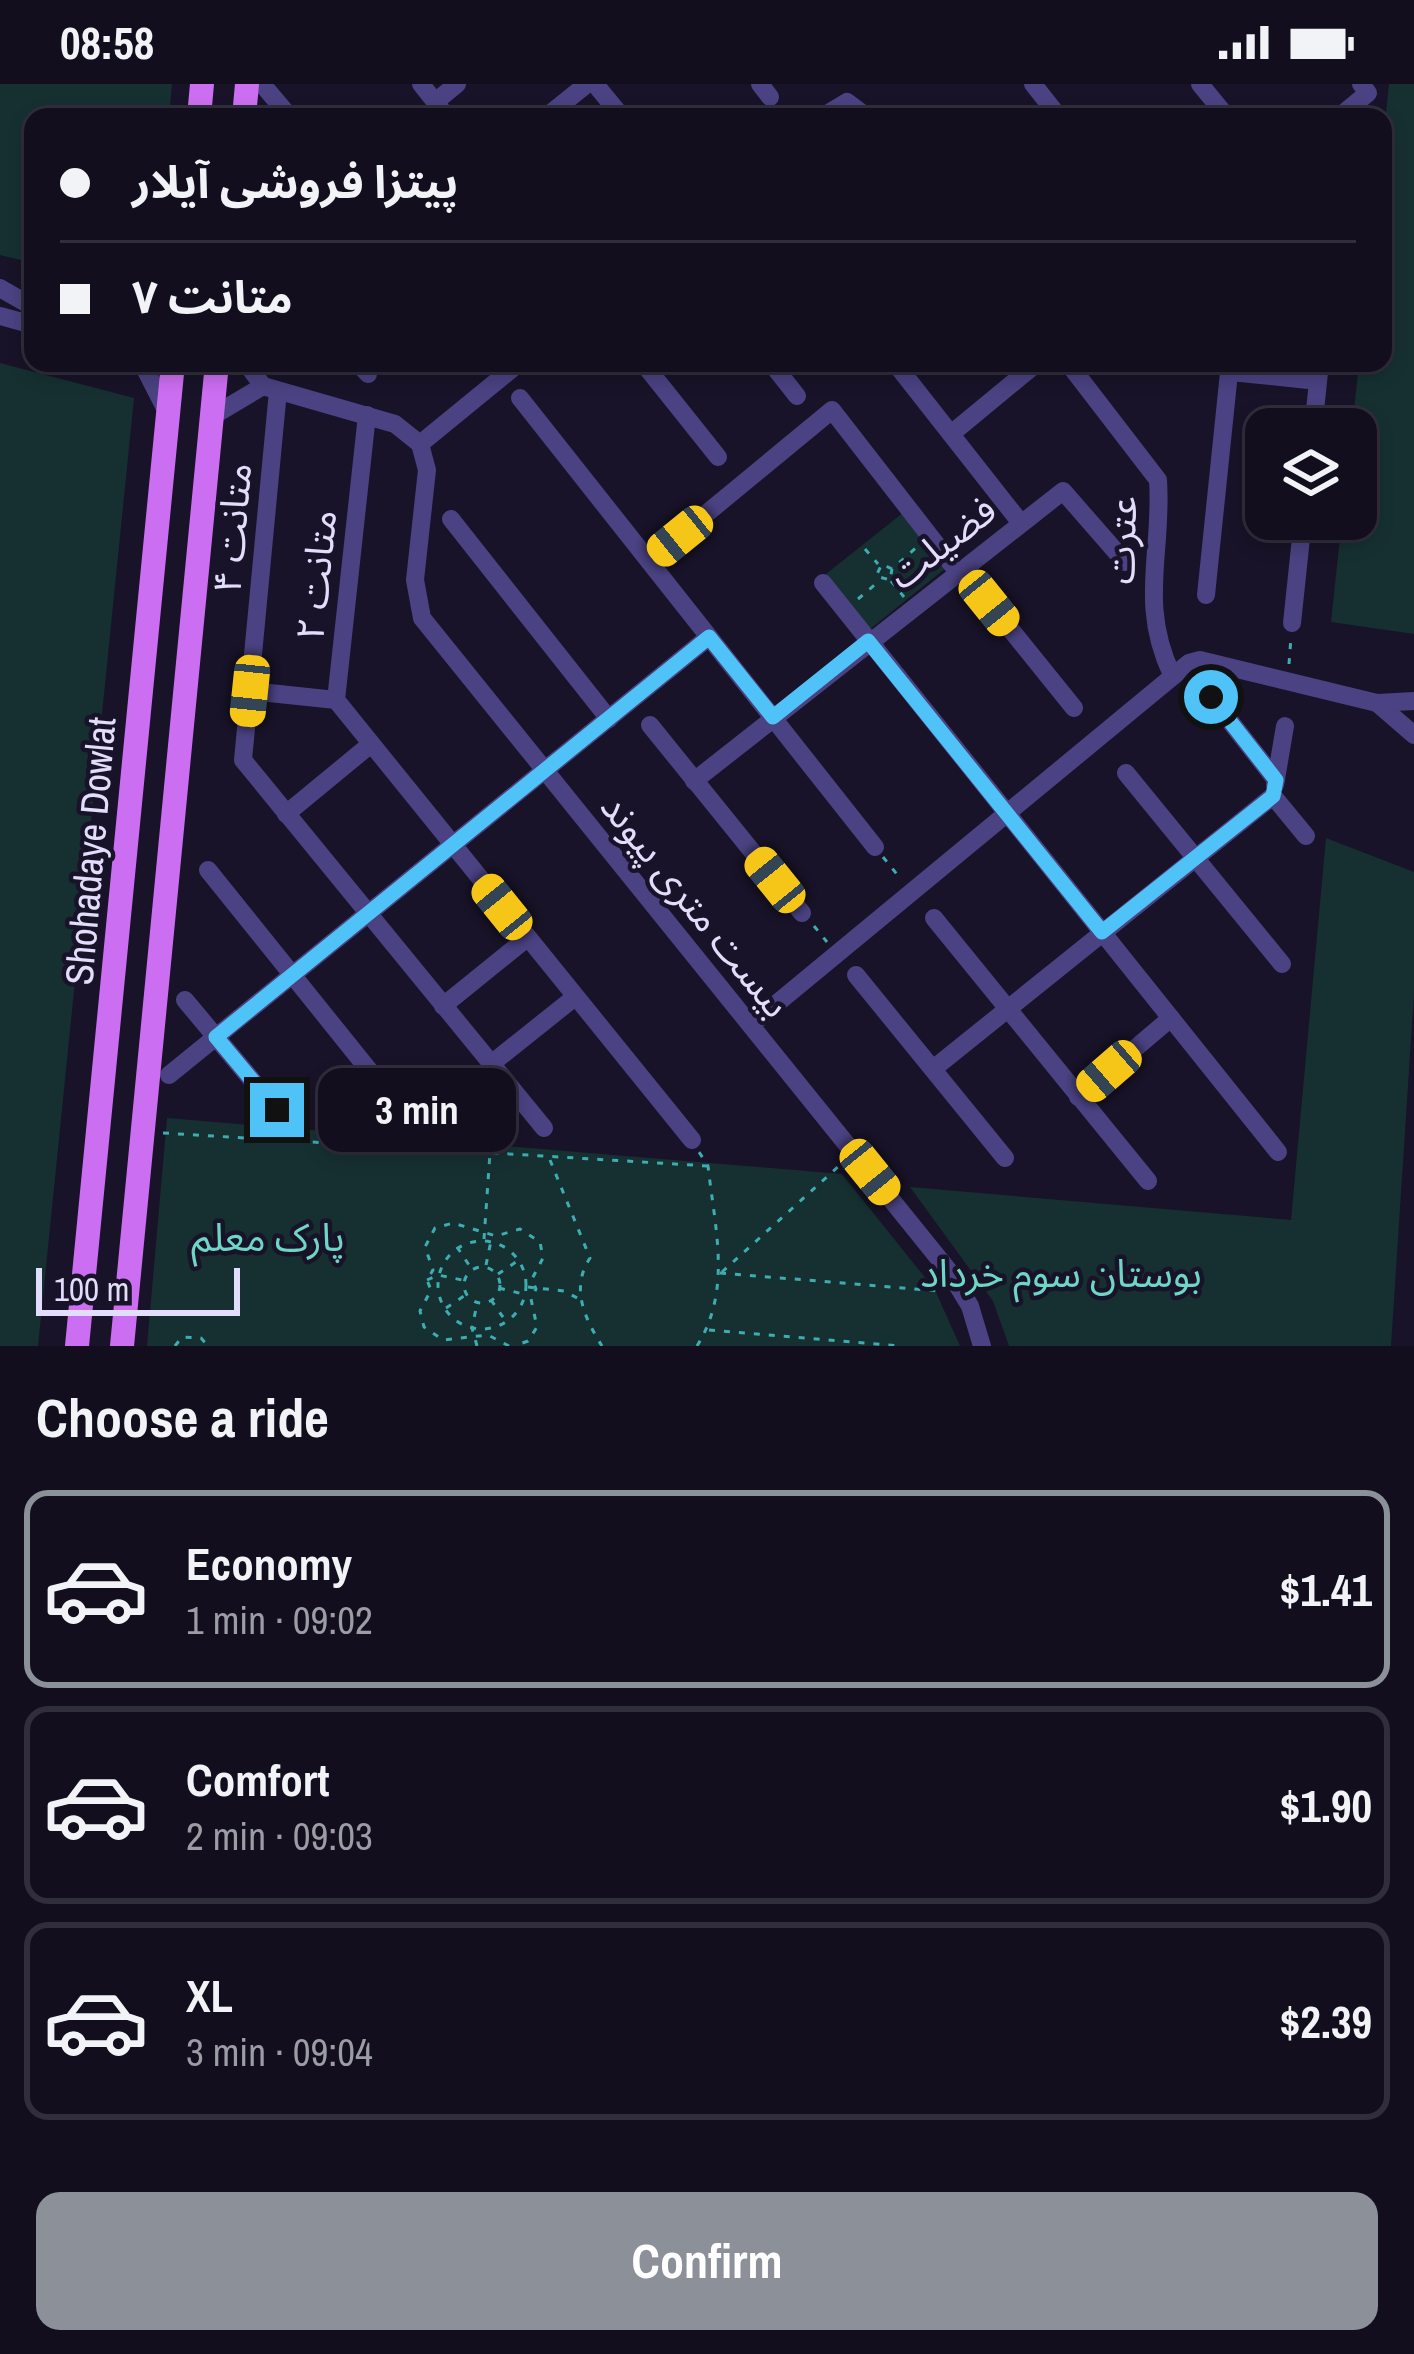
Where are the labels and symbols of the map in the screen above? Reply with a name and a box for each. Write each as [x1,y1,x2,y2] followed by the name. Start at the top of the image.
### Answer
[200,461,264,595] street label: متانت ۴
[877,484,1007,600] street label: فضیلت
[1093,495,1149,585] street label: عترت
[641,499,719,573] car
[283,507,349,643] street label: متانت ۲
[952,564,1026,642] car
[228,653,272,729] car
[1184,670,1238,724] route start
[52,715,128,987] street label: Shohadaye Dowlat
[589,782,803,1028] street label: بیست متری پیوند
[738,841,812,919] car
[465,868,539,946] car
[1070,1034,1148,1108] car
[319,1068,517,1152] callout: 3 min
[250,1083,304,1137] route end
[833,1133,907,1211] car
[191,1211,345,1267] park label: پارک معلم
[920,1247,1202,1303] park label: بوستان سوم خرداد
[36,1262,240,1315] scale bar

